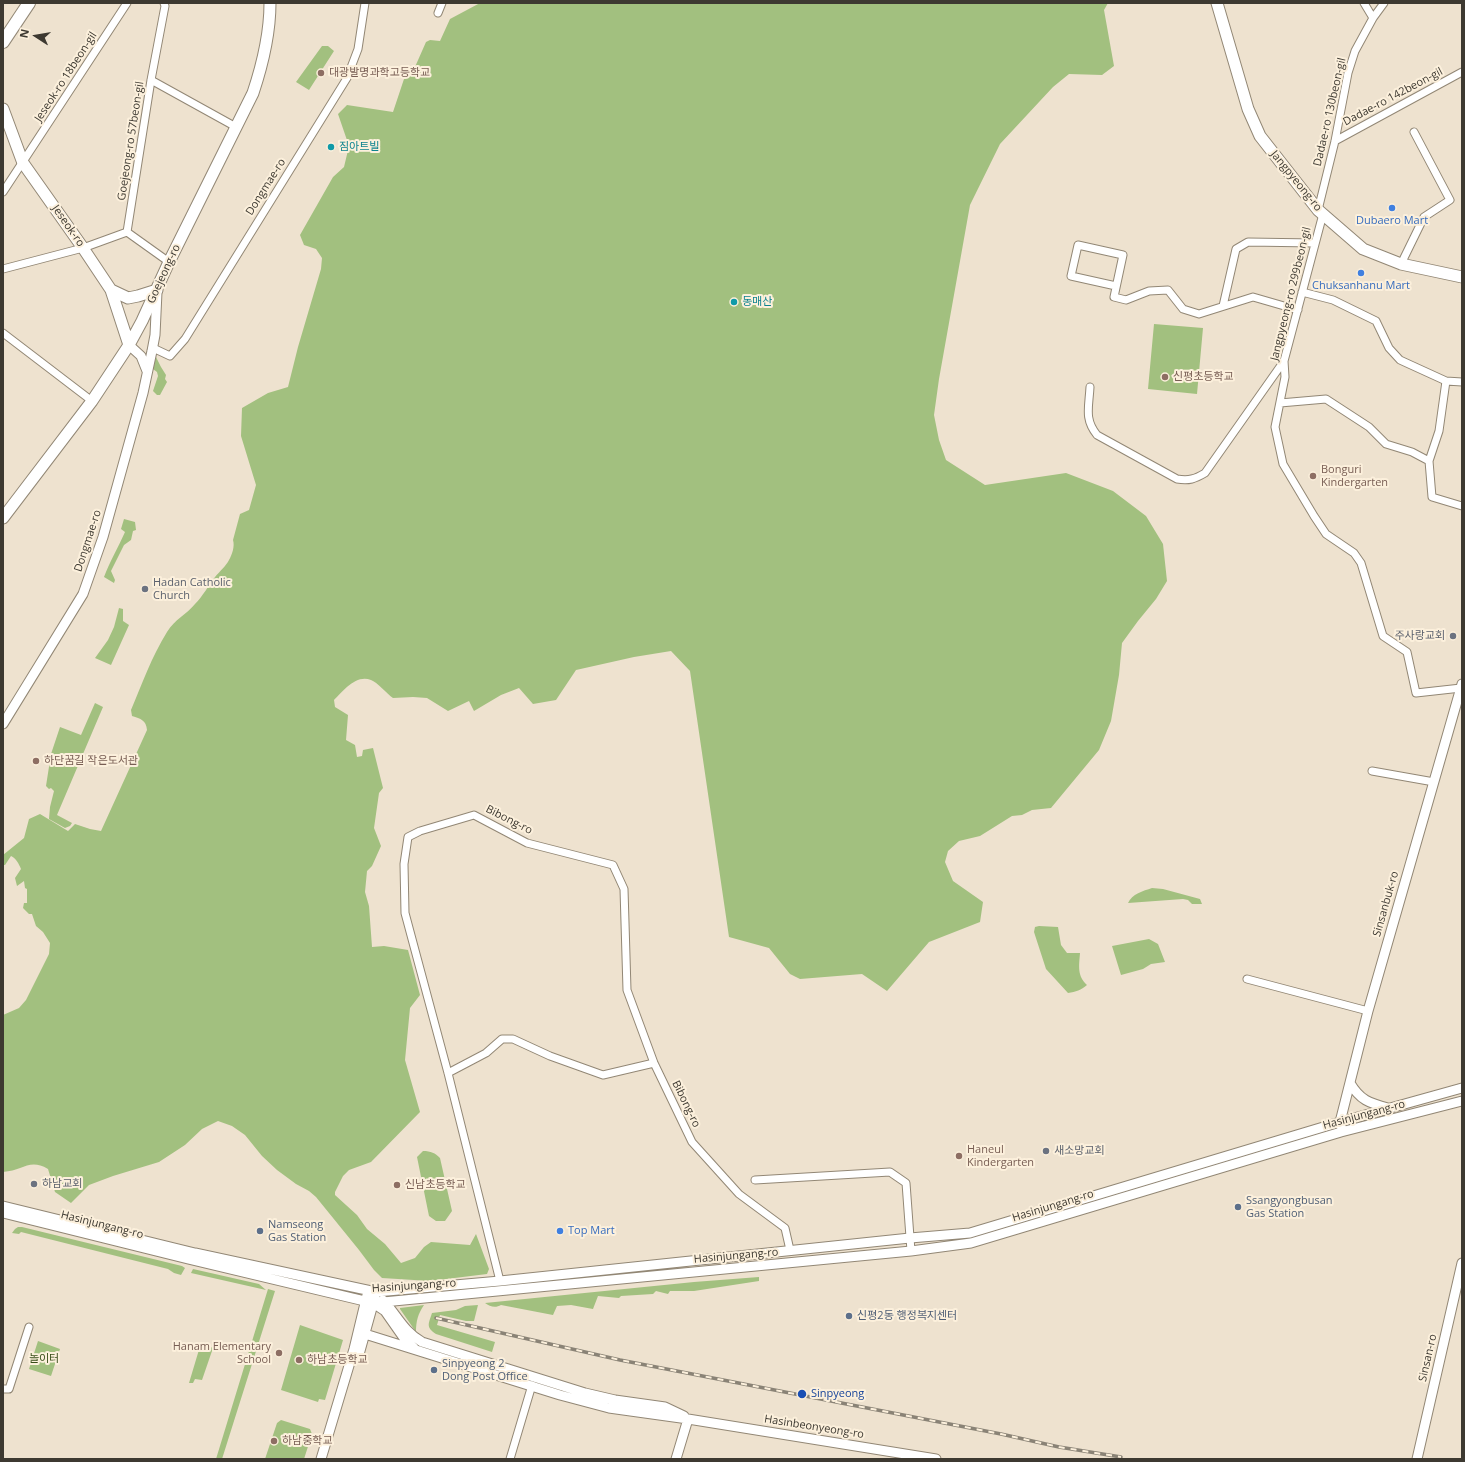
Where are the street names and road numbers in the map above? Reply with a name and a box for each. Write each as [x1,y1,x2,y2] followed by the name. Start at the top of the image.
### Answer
[32,30,100,124] street label: Jeseok-ro 18beon-gil
[1311,57,1349,167] street label: Dadae-ro 130beon-gil
[1341,65,1445,129] street label: Dadae-ro 142beon-gil
[115,80,147,202] street label: Goejeong-ro 57beon-gil
[1268,148,1324,214] street label: Jangpyeong-ro
[243,156,289,218] street label: Dongmae-ro
[49,203,87,249] street label: Jeseok-ro
[1268,226,1314,362] street label: Jangpyeong-ro 299beon-gil
[145,242,183,306] street label: Goejeong-ro
[72,508,104,574] street label: Dongmae-ro
[483,803,535,837] street label: Bibong-ro
[1370,870,1402,938] street label: Sinsanbuk-ro
[669,1078,703,1130] street label: Bibong-ro
[1321,1098,1407,1132] street label: Hasinjungang-ro
[1011,1187,1095,1225] street label: Hasinjungang-ro
[59,1208,145,1242] street label: Hasinjungang-ro
[693,1246,779,1266] street label: Hasinjungang-ro
[371,1276,457,1296] street label: Hasinjungang-ro
[1416,1333,1440,1383] street label: Sinsan-ro
[763,1413,865,1441] street label: Hasinbeonyeong-ro

